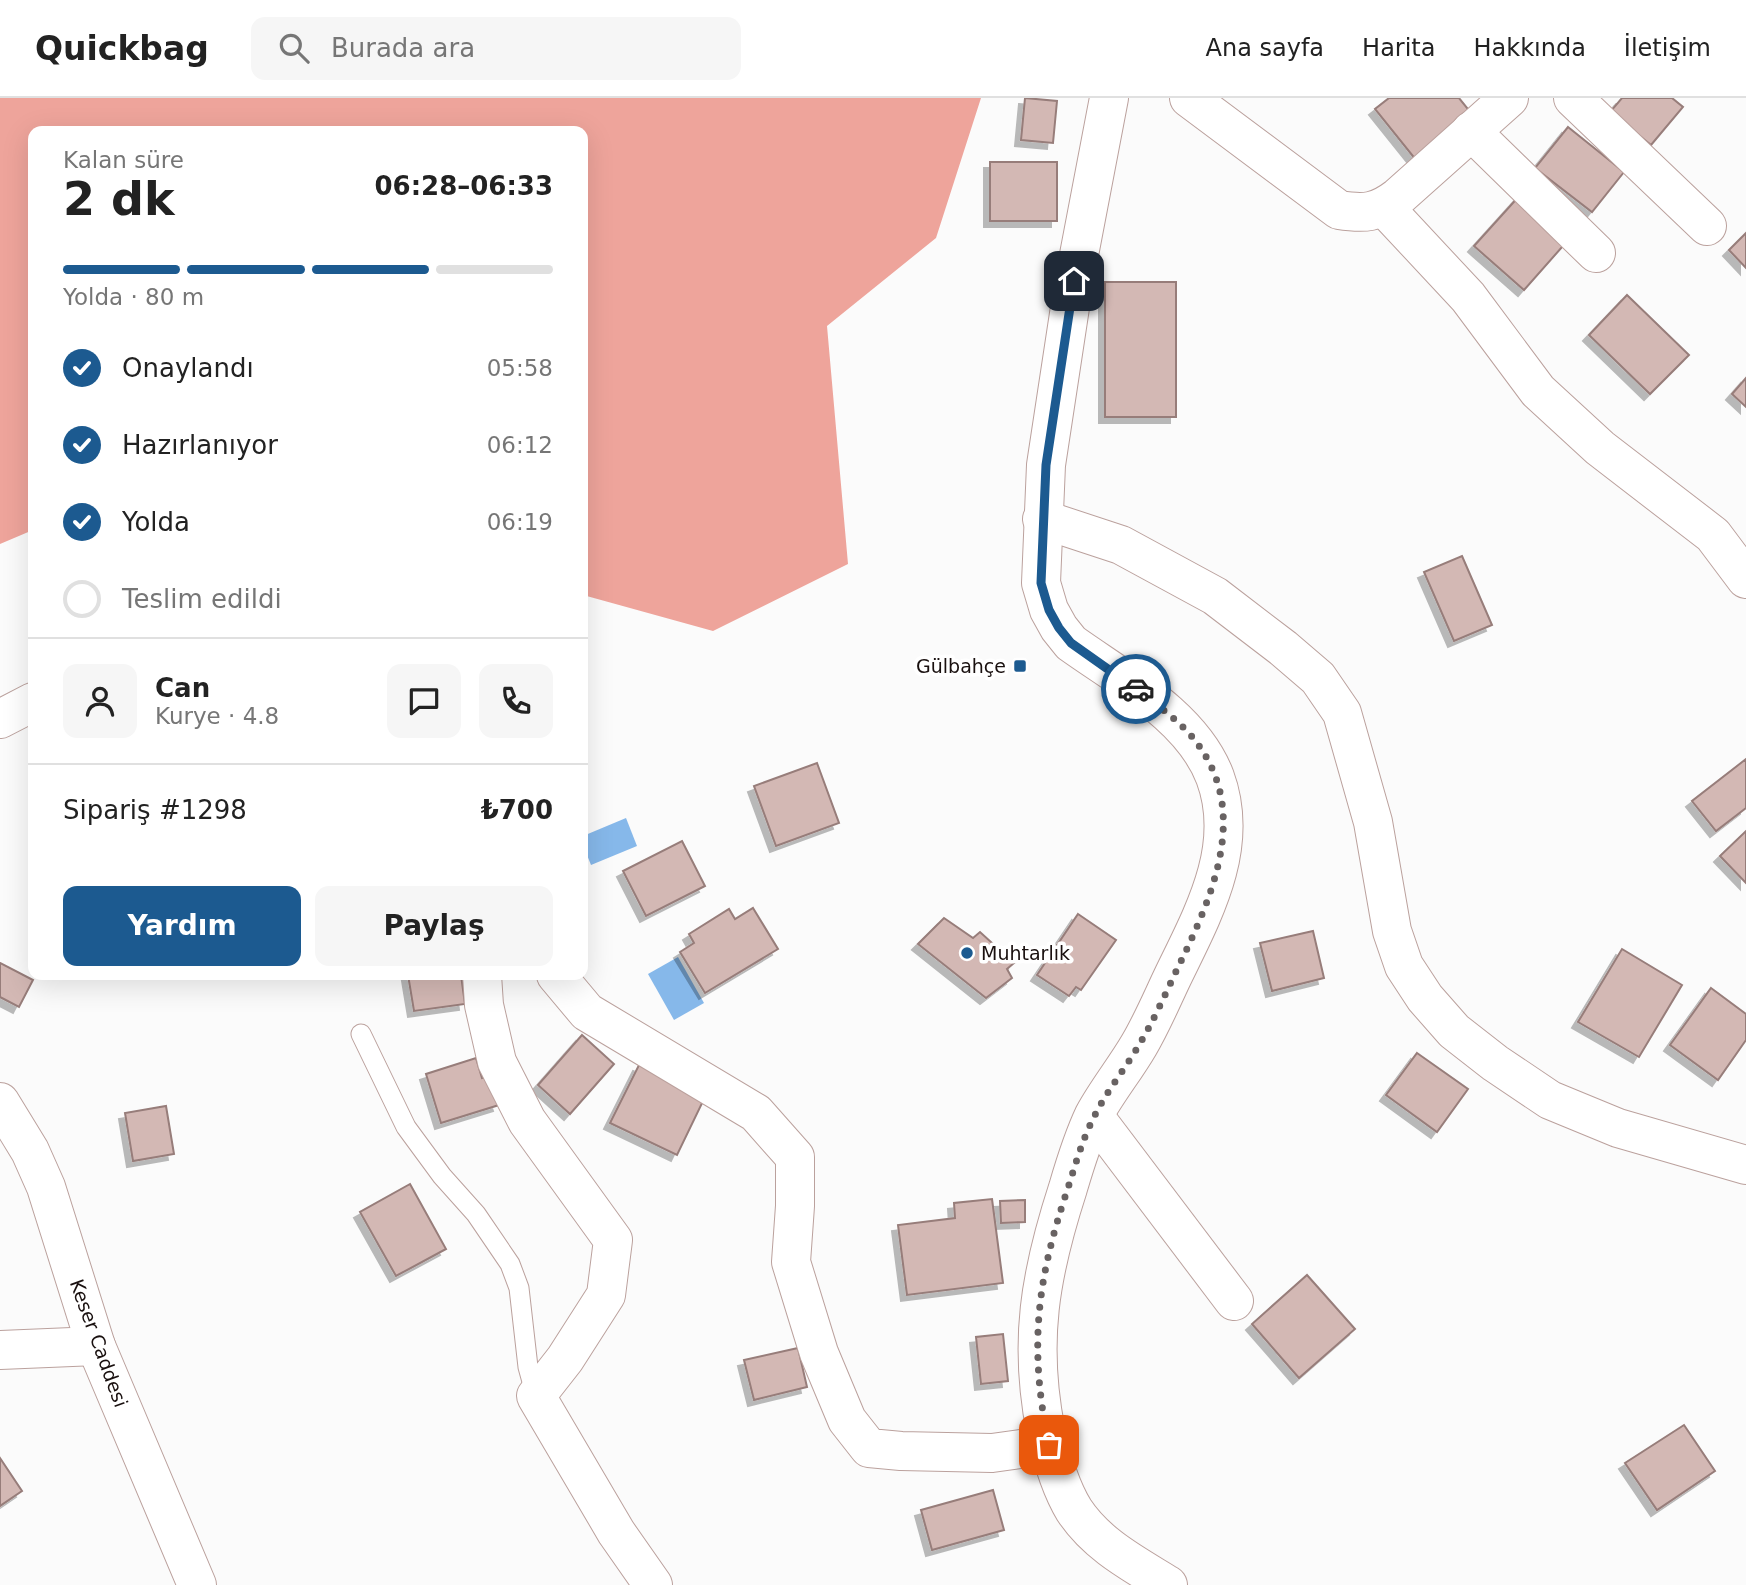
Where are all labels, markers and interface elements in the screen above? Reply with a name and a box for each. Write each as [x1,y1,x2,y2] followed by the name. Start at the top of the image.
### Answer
[251,17,741,80] search box
[35,29,209,68] text: Quickbag
[275,29,313,67] icon: search
[331,33,475,63] text: Burada ara
[1206,34,1324,62] text: Ana sayfa
[1362,34,1435,62] text: Harita
[1473,34,1586,62] text: Hakkında
[1624,34,1711,62] text: İletişim
[63,147,184,173] text: Kalan süre
[374,171,553,201] text: 06:28–06:33
[63,172,175,226] text: 2 dk
[1044,251,1104,311] pin
[1055,262,1093,300] icon: home
[63,284,204,310] text: Yolda · 80 m
[63,349,101,387] icon: check
[122,353,254,383] text: Onaylandı
[487,355,553,381] text: 05:58
[63,426,101,464] icon: check
[122,430,278,460] text: Hazırlanıyor
[487,432,553,458] text: 06:12
[63,503,101,541] icon: check
[122,507,190,537] text: Yolda
[487,509,553,535] text: 06:19
[122,584,282,614] text: Teslim edildi
[1101,654,1171,724] courier
[916,655,1006,677] place label: Gülbahçe
[1012,658,1028,674] marker: Gülbahçe
[63,664,137,738] button: person
[387,664,461,738] button: chat
[479,664,553,738] button: phone
[1117,670,1155,708] icon: car
[155,673,210,703] text: Can
[155,703,279,729] text: Kurye · 4.8
[63,795,247,825] text: Sipariş #1298
[481,795,553,825] text: ₺700
[63,886,301,966] button: Yardım
[315,886,553,966] button: Paylaş
[981,942,1070,964] place label: Muhtarlık
[959,945,975,961] marker: Muhtarlık
[66,1276,132,1410] street label: Keser Caddesi
[1019,1415,1079,1475] pin
[1030,1426,1068,1464] icon: bag

